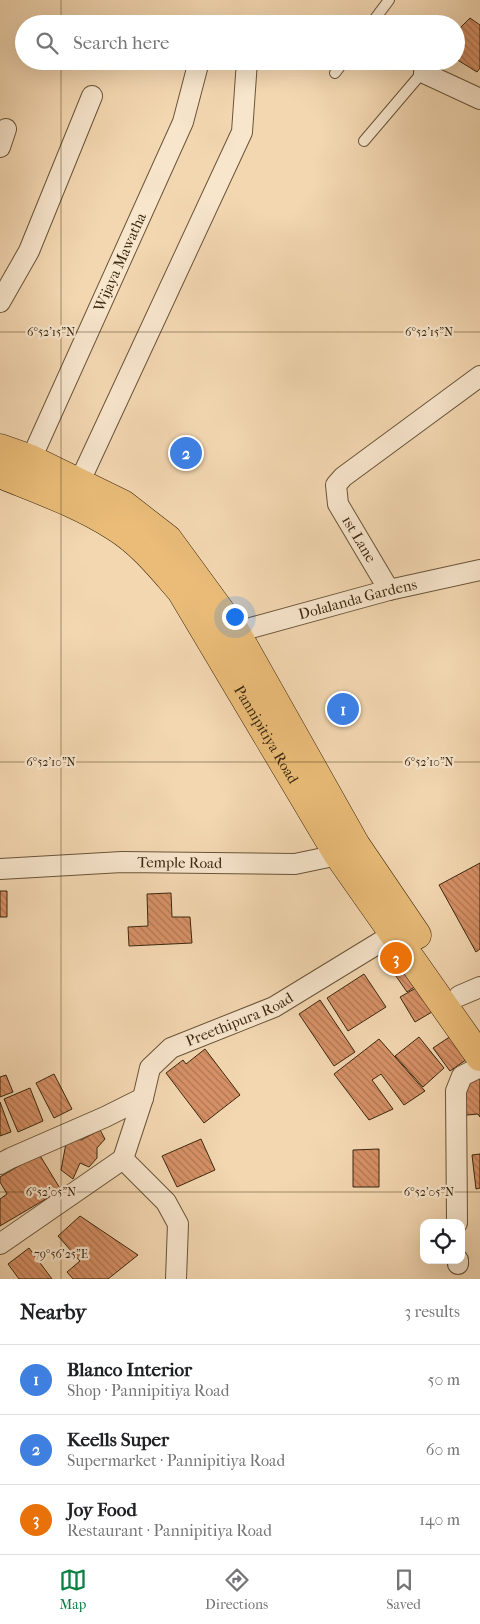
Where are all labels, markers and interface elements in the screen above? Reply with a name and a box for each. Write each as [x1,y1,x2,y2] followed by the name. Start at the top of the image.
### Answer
[15,15,465,70] search box
[33,29,61,57] icon: search
[73,32,169,54] text: Search here
[89,209,150,315] street label: Wijaya Mawatha
[27,325,75,339] text: 6°52'15"N
[405,325,453,339] text: 6°52'15"N
[170,434,202,472] pin: 2
[338,512,380,566] street label: 1st Lane
[296,575,419,623] street label: Dolalanda Gardens
[222,604,248,630] your location
[230,682,303,787] street label: Pannipitiya Road
[327,690,359,728] pin: 1
[26,755,76,769] text: 6°52'10"N
[404,755,454,769] text: 6°52'10"N
[137,853,223,872] street label: Temple Road
[380,939,412,977] pin: 3
[183,988,297,1050] street label: Preethipura Road
[26,1185,76,1199] text: 6°52'05"N
[404,1185,454,1199] text: 6°52'05"N
[420,1219,465,1264] map controls
[420,1219,465,1264] button: locate
[34,1247,88,1261] text: 79°56'25"E
[20,1300,86,1324] text: Nearby
[404,1302,460,1321] text: 3 results
[67,1359,192,1381] text: Blanco Interior
[33,1370,39,1389] text: 1
[428,1370,460,1389] text: 50 m
[67,1381,229,1400] text: Shop · Pannipitiya Road
[67,1429,169,1451] text: Keells Super
[32,1440,40,1459] text: 2
[426,1440,460,1459] text: 60 m
[67,1451,285,1470] text: Supermarket · Pannipitiya Road
[67,1499,137,1521] text: Joy Food
[33,1510,39,1529] text: 3
[419,1510,460,1529] text: 140 m
[67,1521,272,1540] text: Restaurant · Pannipitiya Road
[59,1566,87,1613] tab: Map
[205,1566,268,1613] tab: Directions
[386,1566,421,1613] tab: Saved

